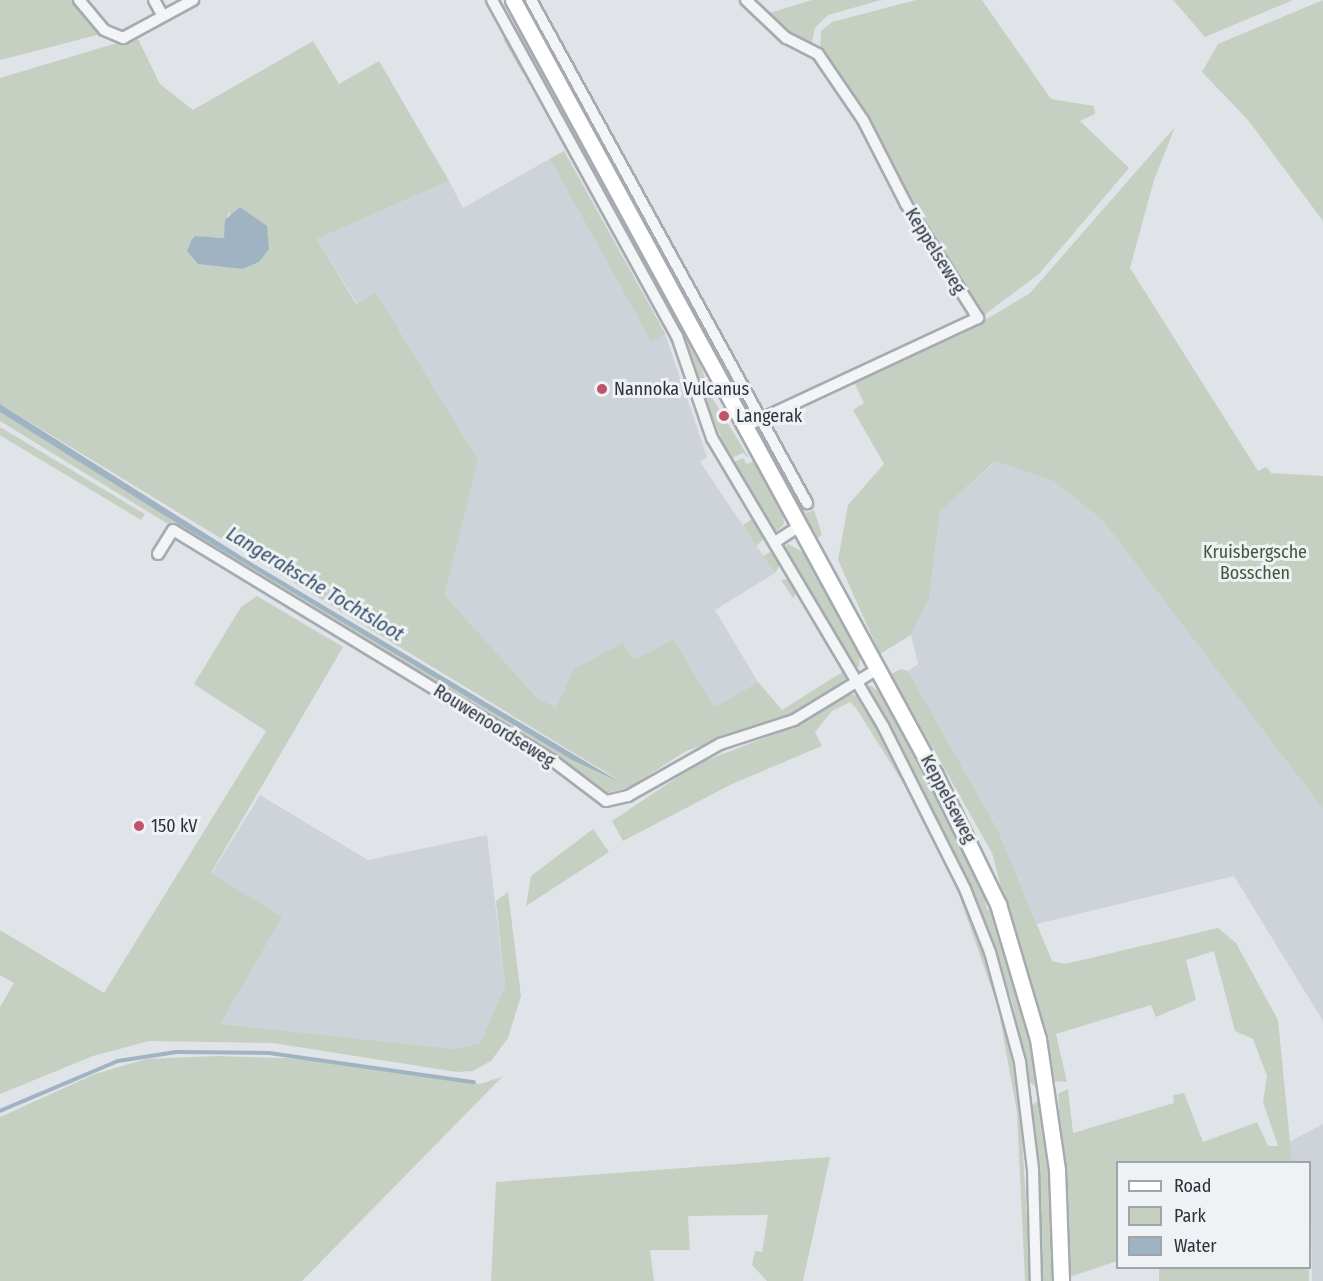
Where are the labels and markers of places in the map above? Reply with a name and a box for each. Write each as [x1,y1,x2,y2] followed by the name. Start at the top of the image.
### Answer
[614,378,749,400] place label: Nannoka Vulcanus
[595,382,609,396] marker: Nannoka Vulcanus
[736,405,802,427] place label: Langerak
[717,409,731,423] marker: Langerak
[151,815,197,837] place label: 150 kV
[132,819,146,833] marker: 150 kV

